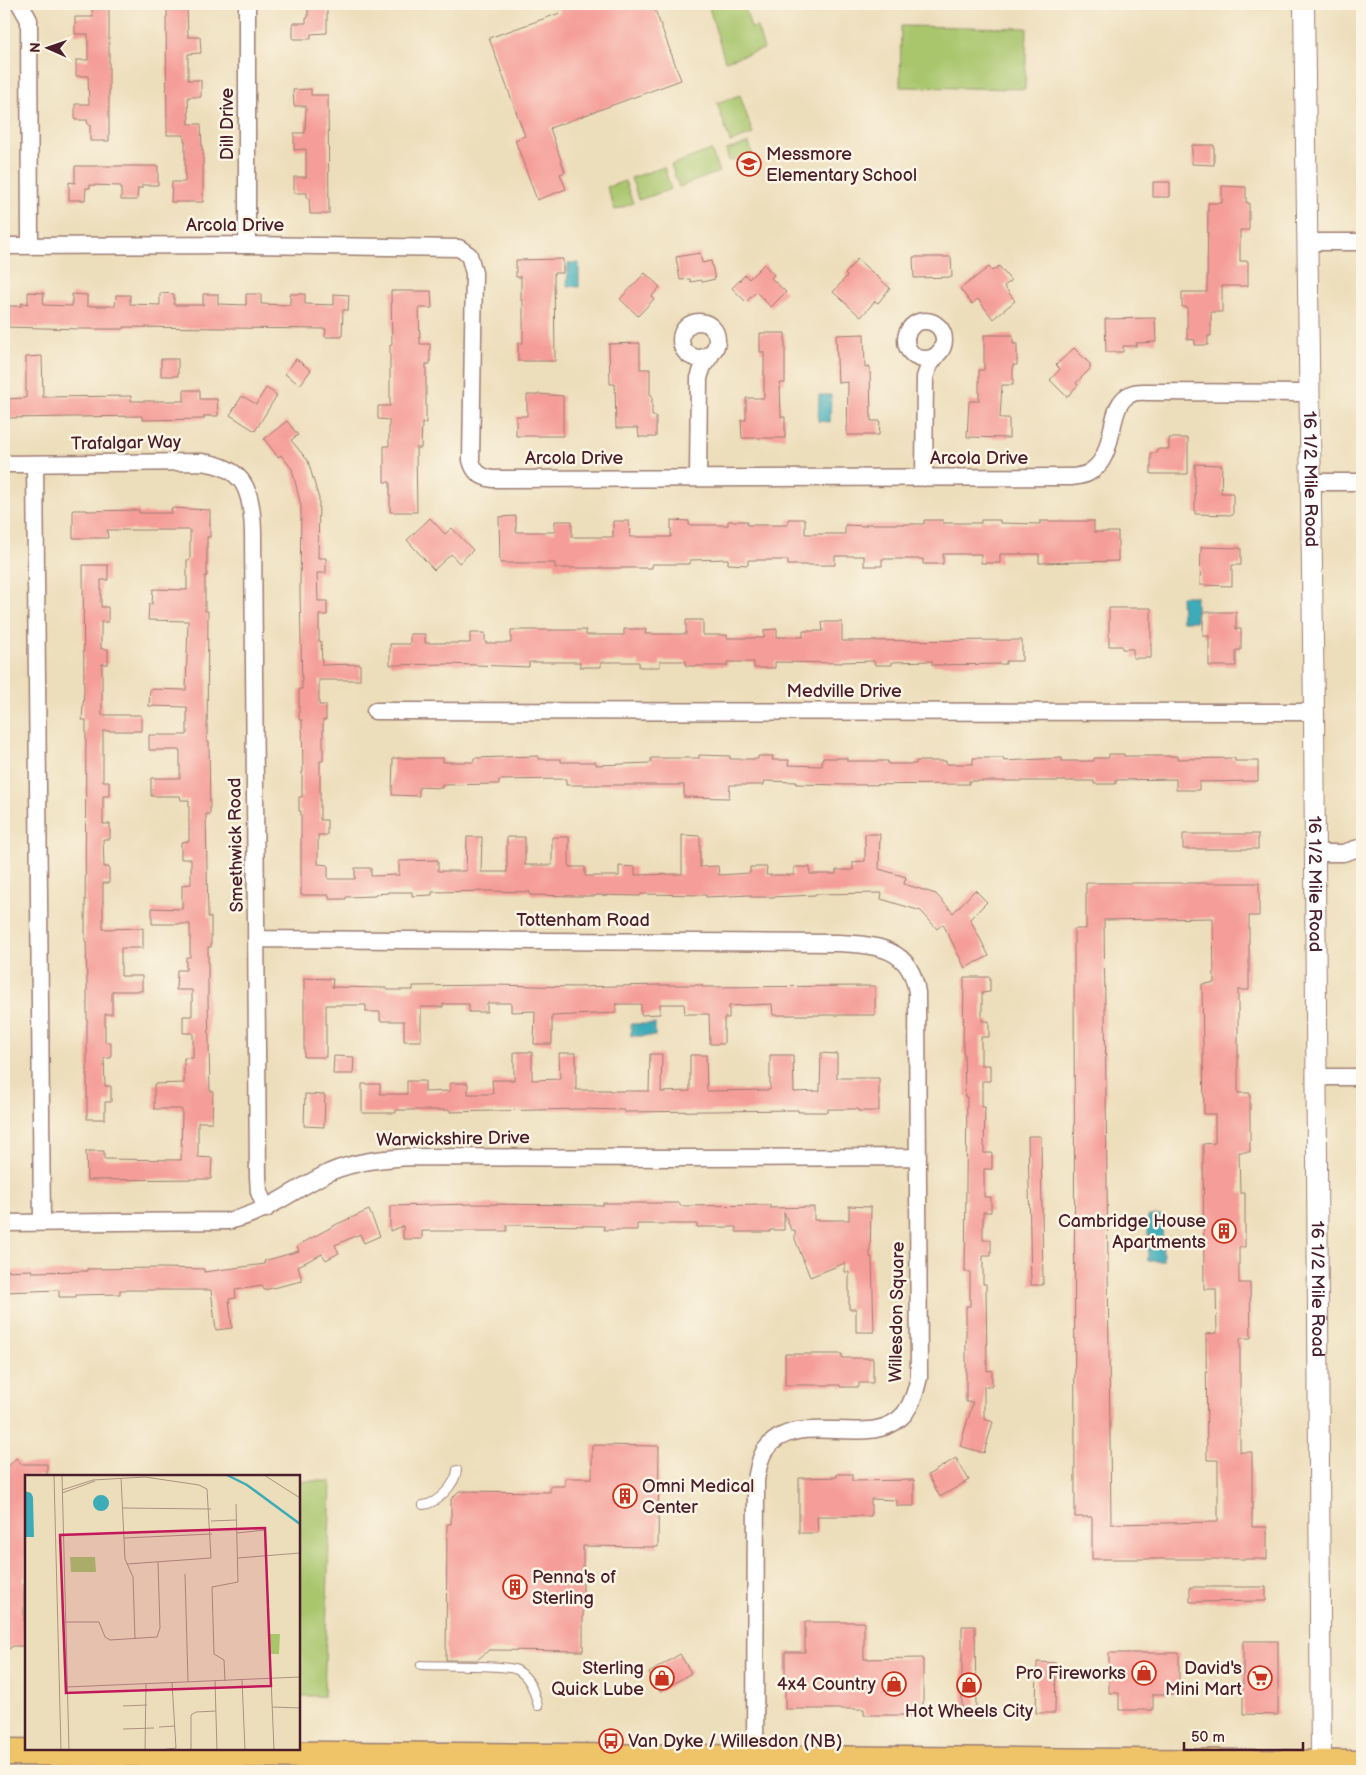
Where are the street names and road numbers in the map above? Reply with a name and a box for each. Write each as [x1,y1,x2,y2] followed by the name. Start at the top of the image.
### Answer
[217,87,238,160] street label: Dill Drive
[186,215,284,236] street label: Arcola Drive
[1299,411,1322,547] street label: 16 1/2 Mile Road
[71,432,182,454] street label: Trafalgar Way
[525,448,623,469] street label: Arcola Drive
[930,448,1028,469] street label: Arcola Drive
[786,681,902,702] street label: Medville Drive
[224,777,248,913] street label: Smethwick Road
[1304,816,1326,952] street label: 16 1/2 Mile Road
[516,910,650,931] street label: Tottenham Road
[376,1127,530,1151] street label: Warwickshire Drive
[1307,1221,1329,1357] street label: 16 1/2 Mile Road
[885,1241,909,1383] street label: Willesdon Square

